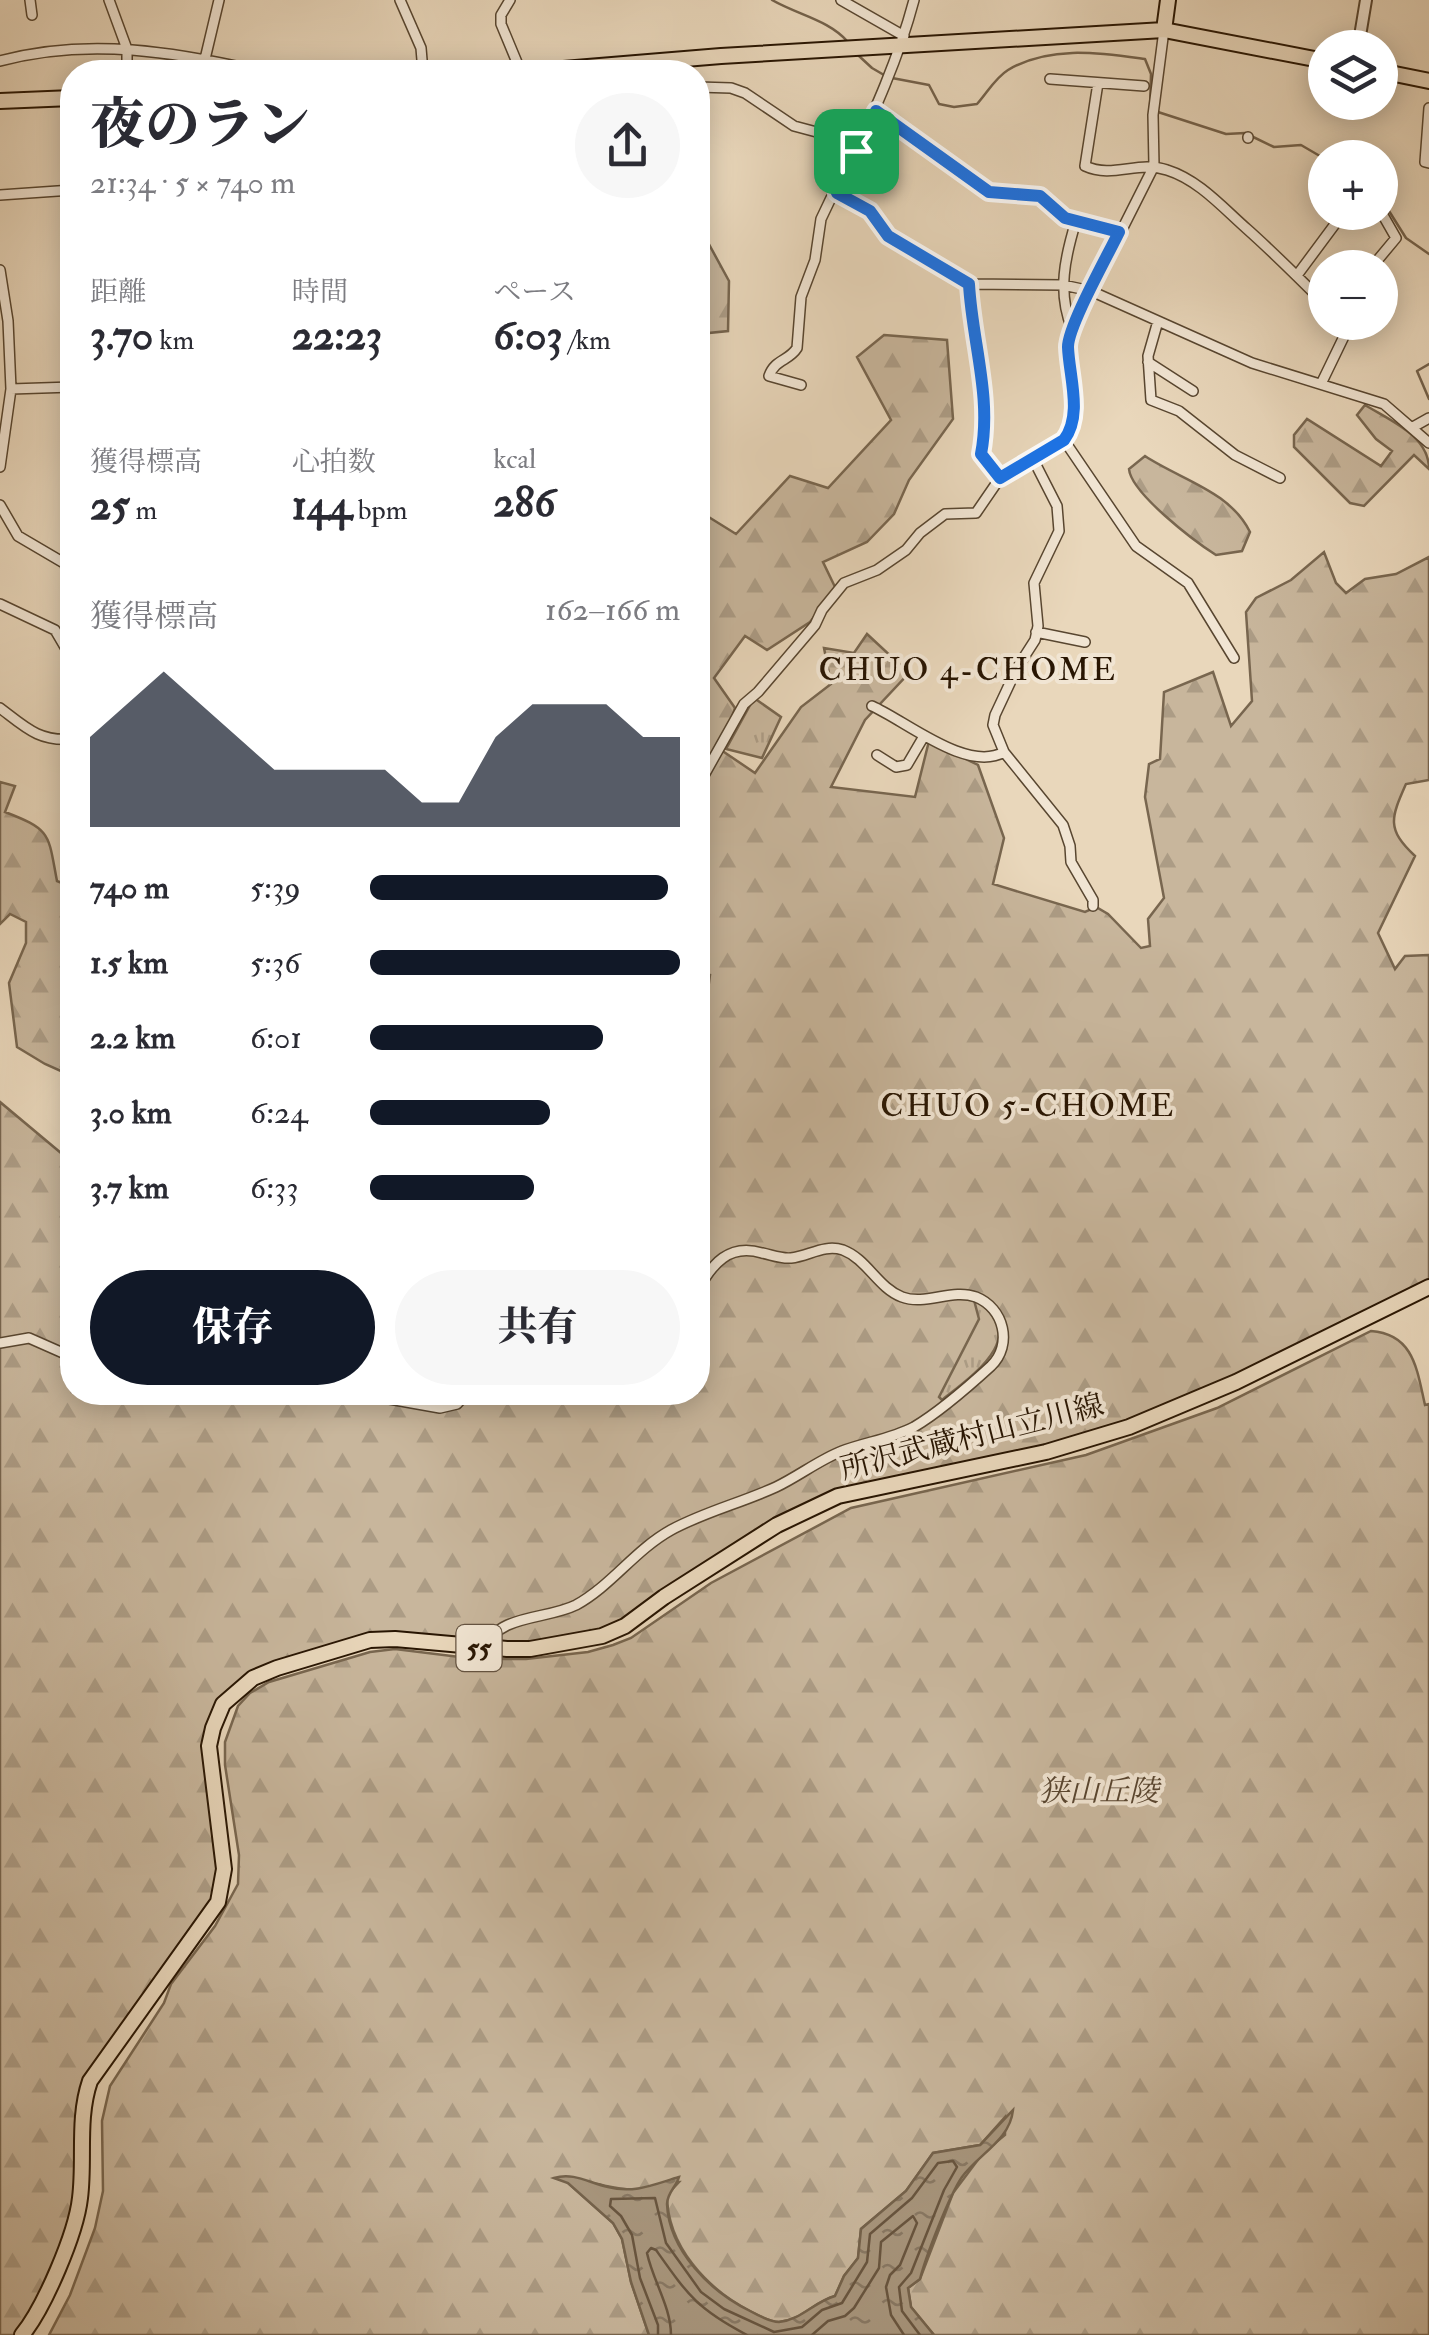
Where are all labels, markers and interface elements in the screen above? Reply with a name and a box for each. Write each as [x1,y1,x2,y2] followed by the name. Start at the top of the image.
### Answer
[1308,30,1398,340] map controls
[1308,30,1398,120] button: layers
[90,91,310,160] text: 夜のラン
[575,93,680,198] button: share
[814,109,899,194] pin
[829,124,884,179] icon: arrive
[1308,140,1398,230] button: +
[90,163,295,203] text: 21:34 · 5 × 740 m
[1308,250,1398,340] button: −
[90,275,146,310] text: 距離
[292,275,348,310] text: 時間
[493,275,576,310] text: ペース
[90,310,153,362] text: 3.70
[292,310,382,362] text: 22:23
[493,310,563,362] text: 6:03
[153,323,194,358] text: km
[563,323,611,358] text: /km
[493,442,536,477] text: kcal
[90,445,202,480] text: 獲得標高
[292,445,376,480] text: 心拍数
[493,477,556,529] text: 286
[90,480,130,532] text: 25
[292,480,352,532] text: 144
[130,493,157,528] text: m
[352,493,407,528] text: bpm
[545,590,680,630] text: 162–166 m
[90,597,218,637] text: 獲得標高
[819,650,1117,690] district label: CHUO 4-CHOME
[90,868,169,908] text: 740 m
[250,868,301,908] text: 5:39
[90,943,168,983] text: 1.5 km
[250,943,300,983] text: 5:36
[90,1018,175,1058] text: 2.2 km
[250,1018,302,1058] text: 6:01
[880,1086,1176,1126] district label: CHUO 5-CHOME
[90,1093,172,1133] text: 3.0 km
[250,1093,308,1133] text: 6:24
[90,1168,169,1208] text: 3.7 km
[250,1168,299,1208] text: 6:33
[90,1270,375,1385] button: 保存
[395,1270,680,1385] button: 共有
[837,1386,1107,1488] street label: 所沢武蔵村山立川線
[456,1625,502,1671] road number: 55
[1039,1773,1162,1810] park label: 狭山丘陵

